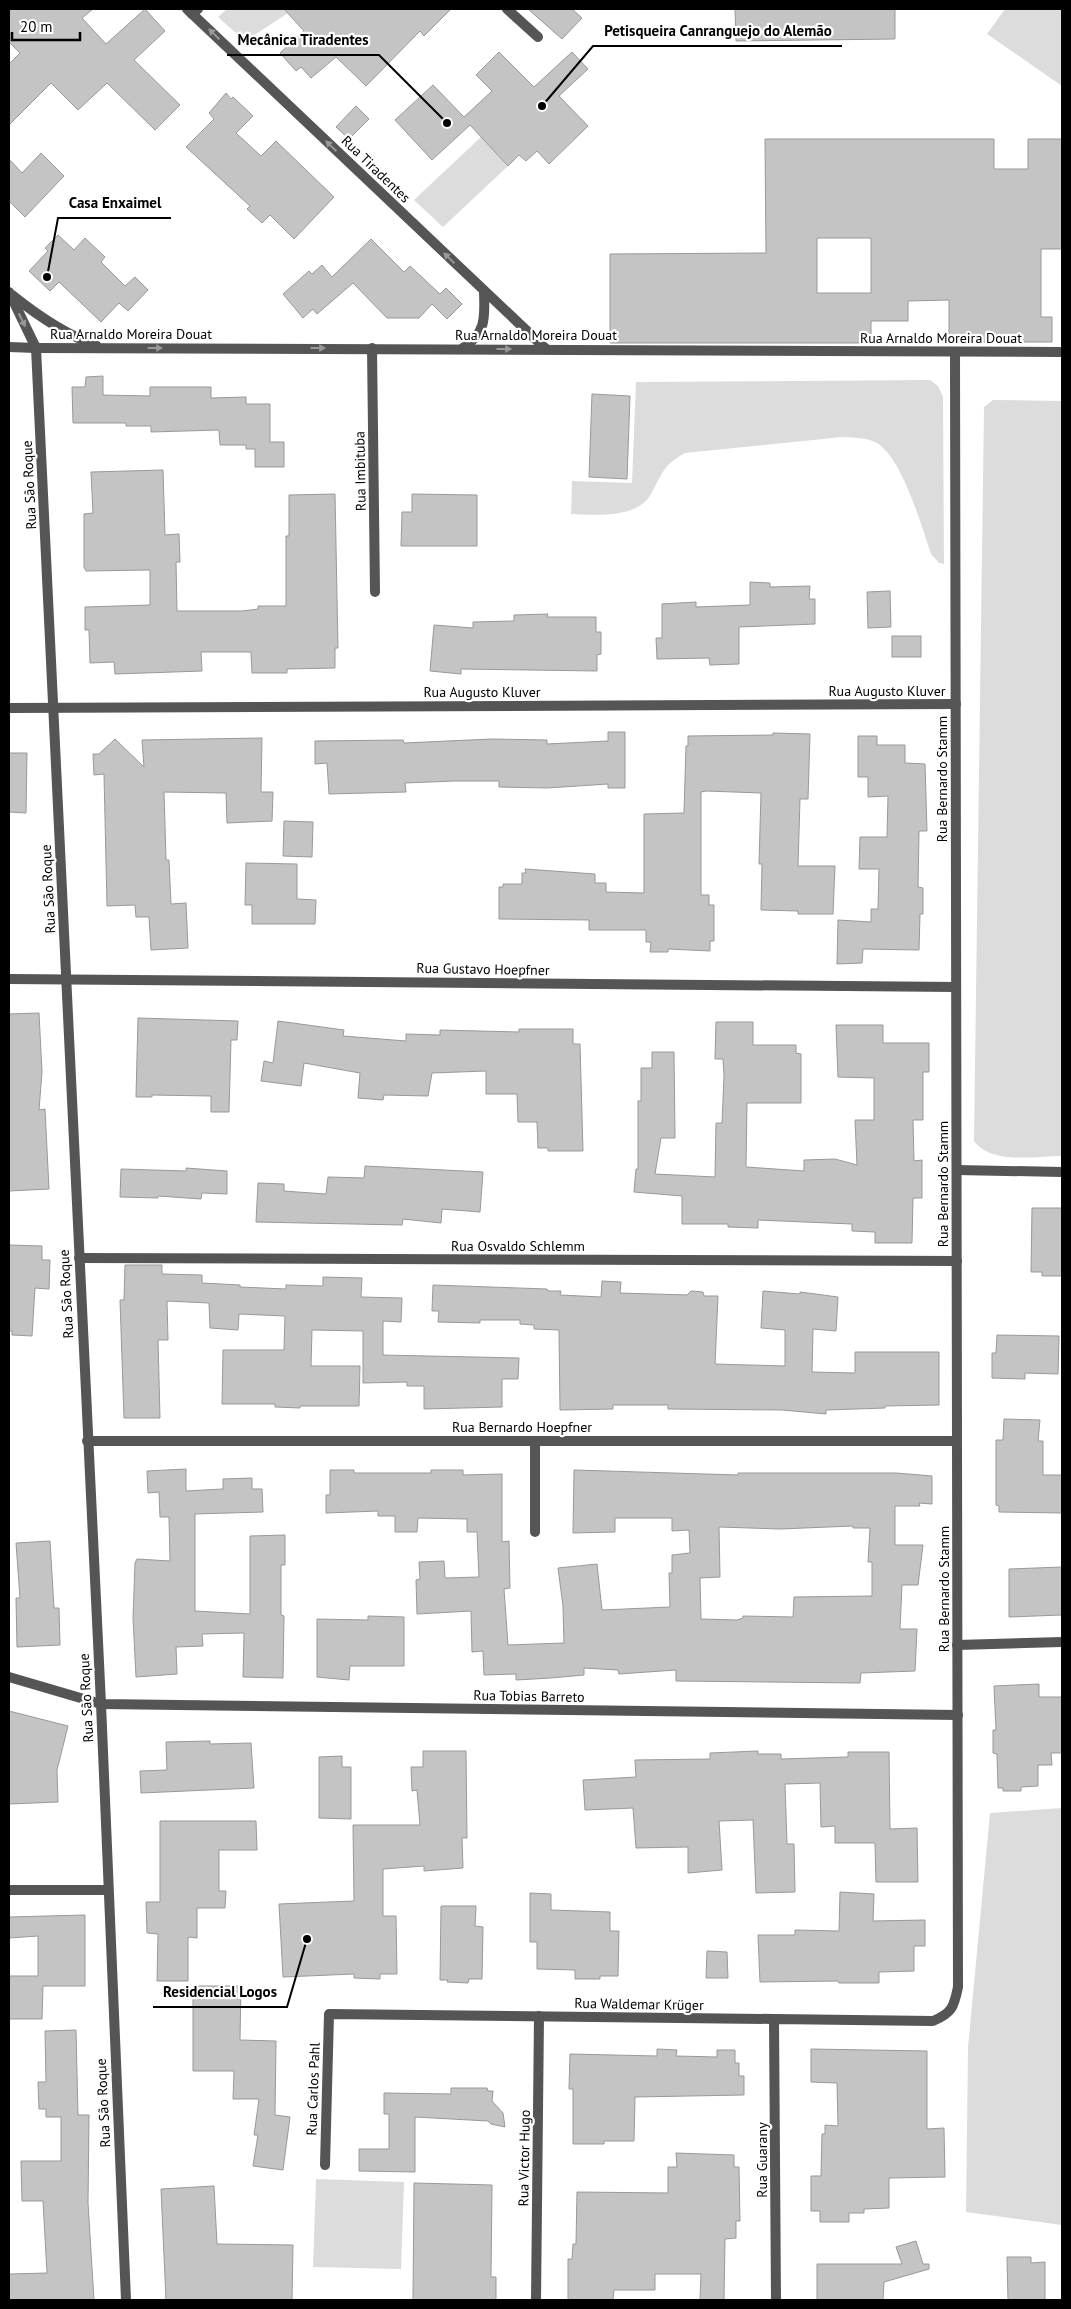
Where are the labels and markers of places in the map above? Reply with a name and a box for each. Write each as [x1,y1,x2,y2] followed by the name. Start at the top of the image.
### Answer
[593,16,842,46] callout: Petisqueira Canranguejo do Alemão
[227,25,379,55] callout: Mecânica Tiradentes
[58,188,171,218] callout: Casa Enxaimel
[153,1977,287,2007] callout: Residencial Logos

